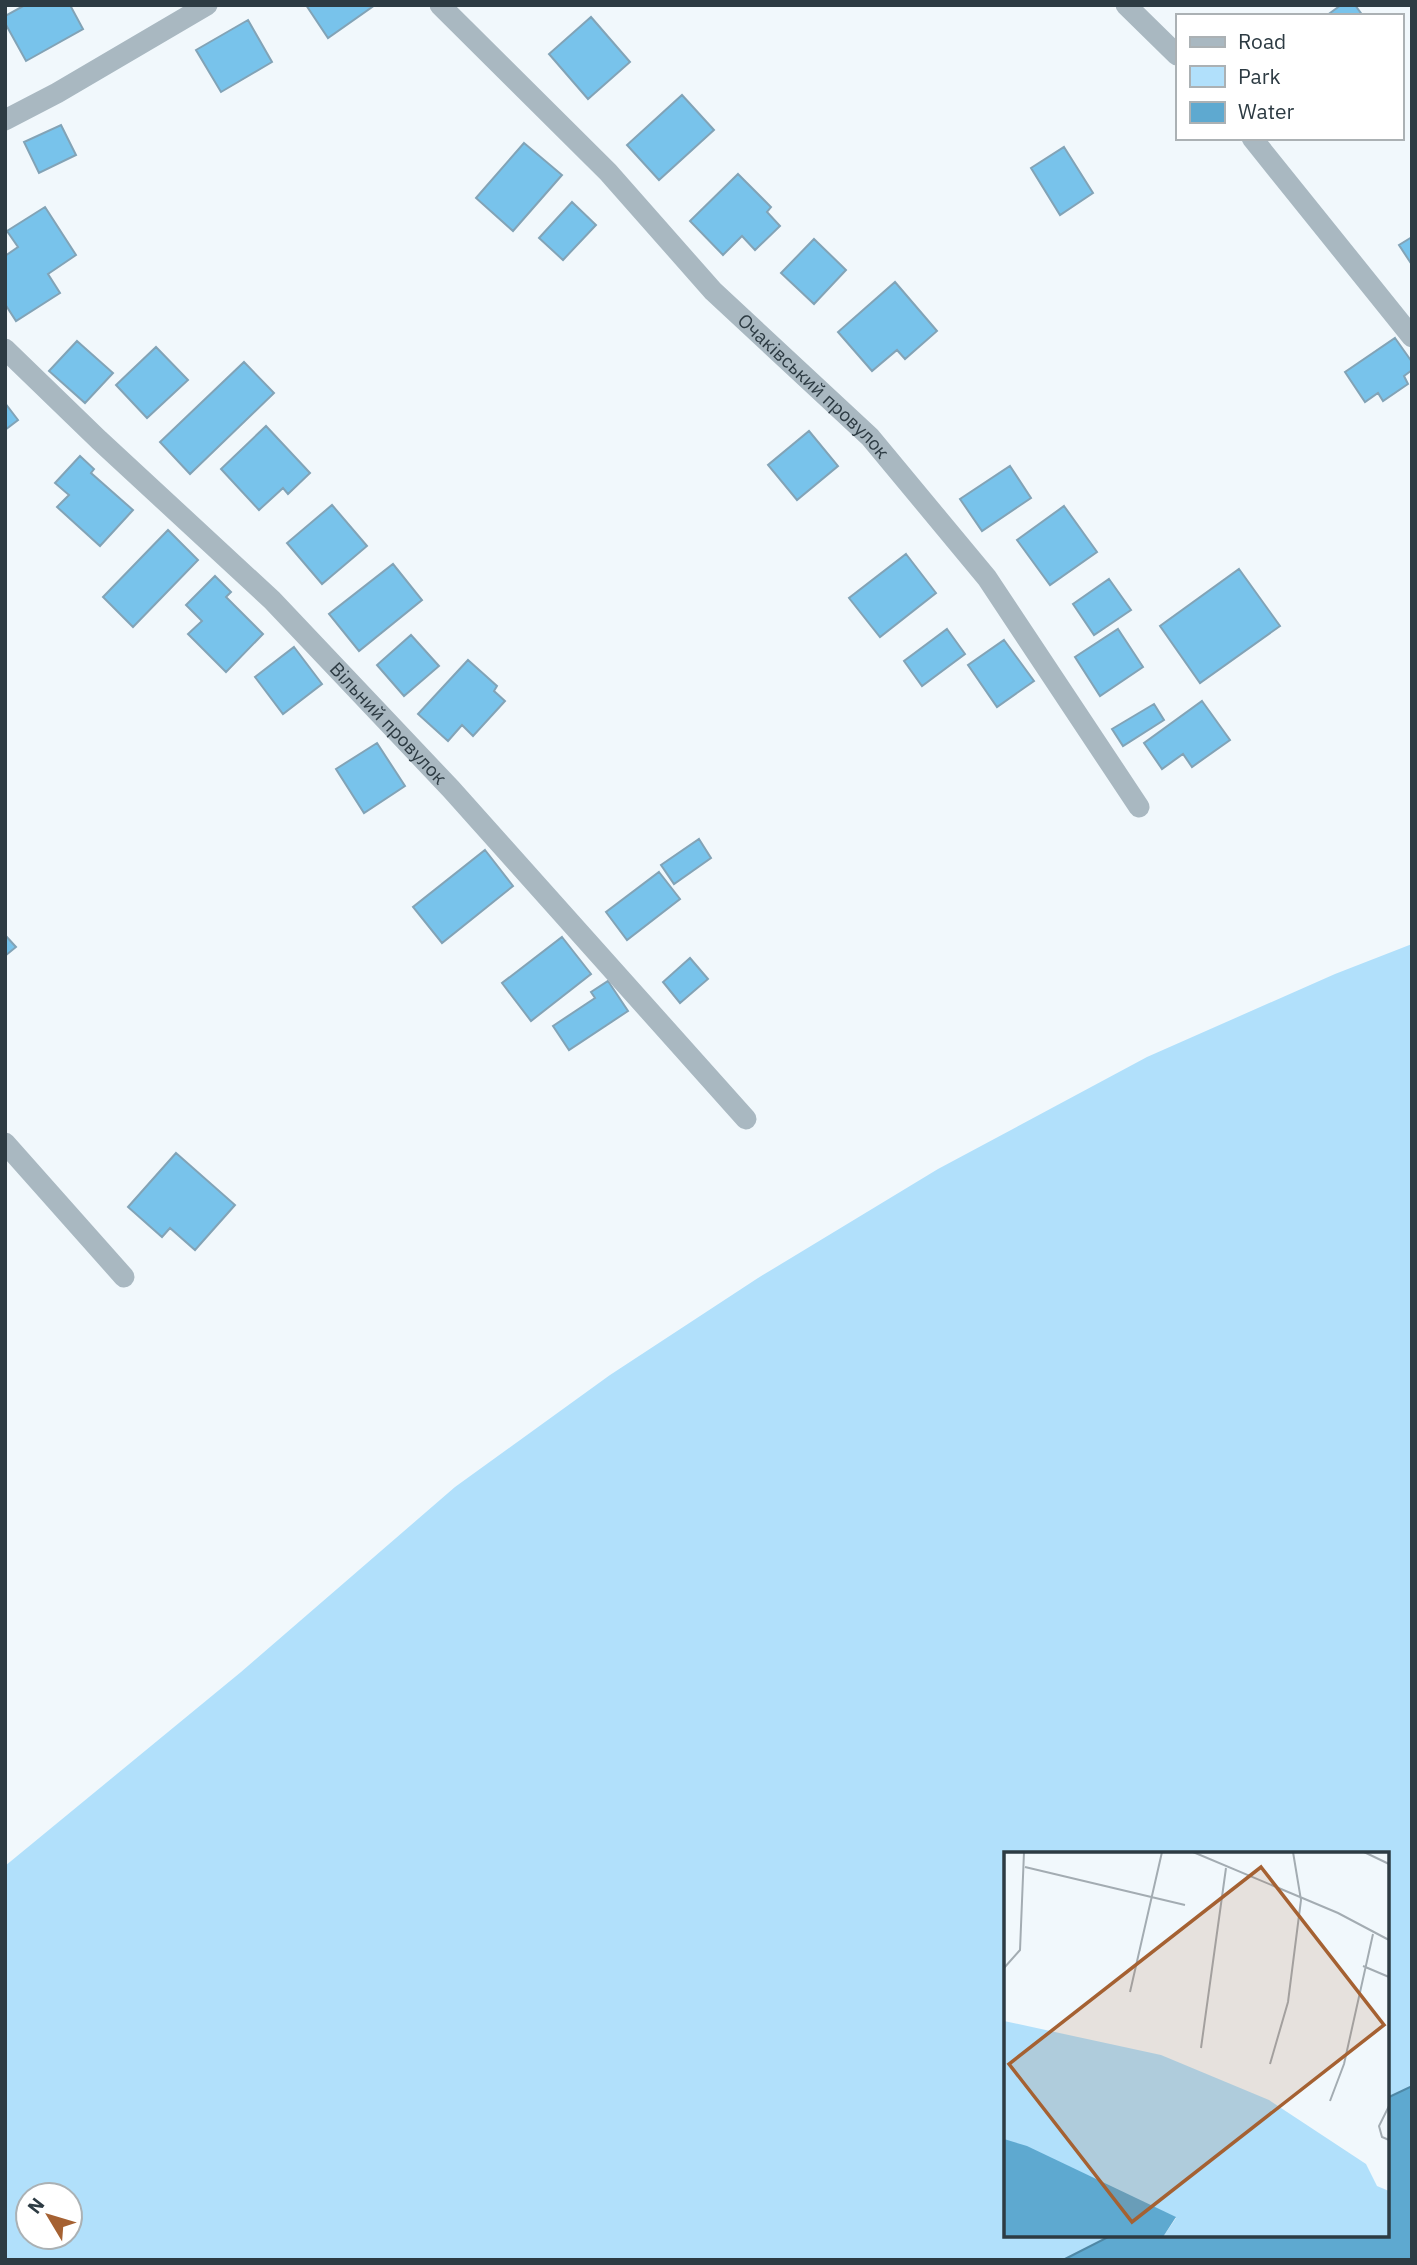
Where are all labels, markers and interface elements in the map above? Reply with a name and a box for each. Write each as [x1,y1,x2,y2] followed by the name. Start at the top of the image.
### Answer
[1176,14,1403,140] legend
[1238,27,1286,55] text: Road
[1238,62,1281,90] text: Park
[1238,97,1295,125] text: Water
[733,308,895,463] street label: Очаківський провулок
[325,657,452,789] street label: Вільний провулок
[1004,1852,1389,2237] inset map
[14,2181,84,2251] north arrow
[22,2193,49,2218] text: N

